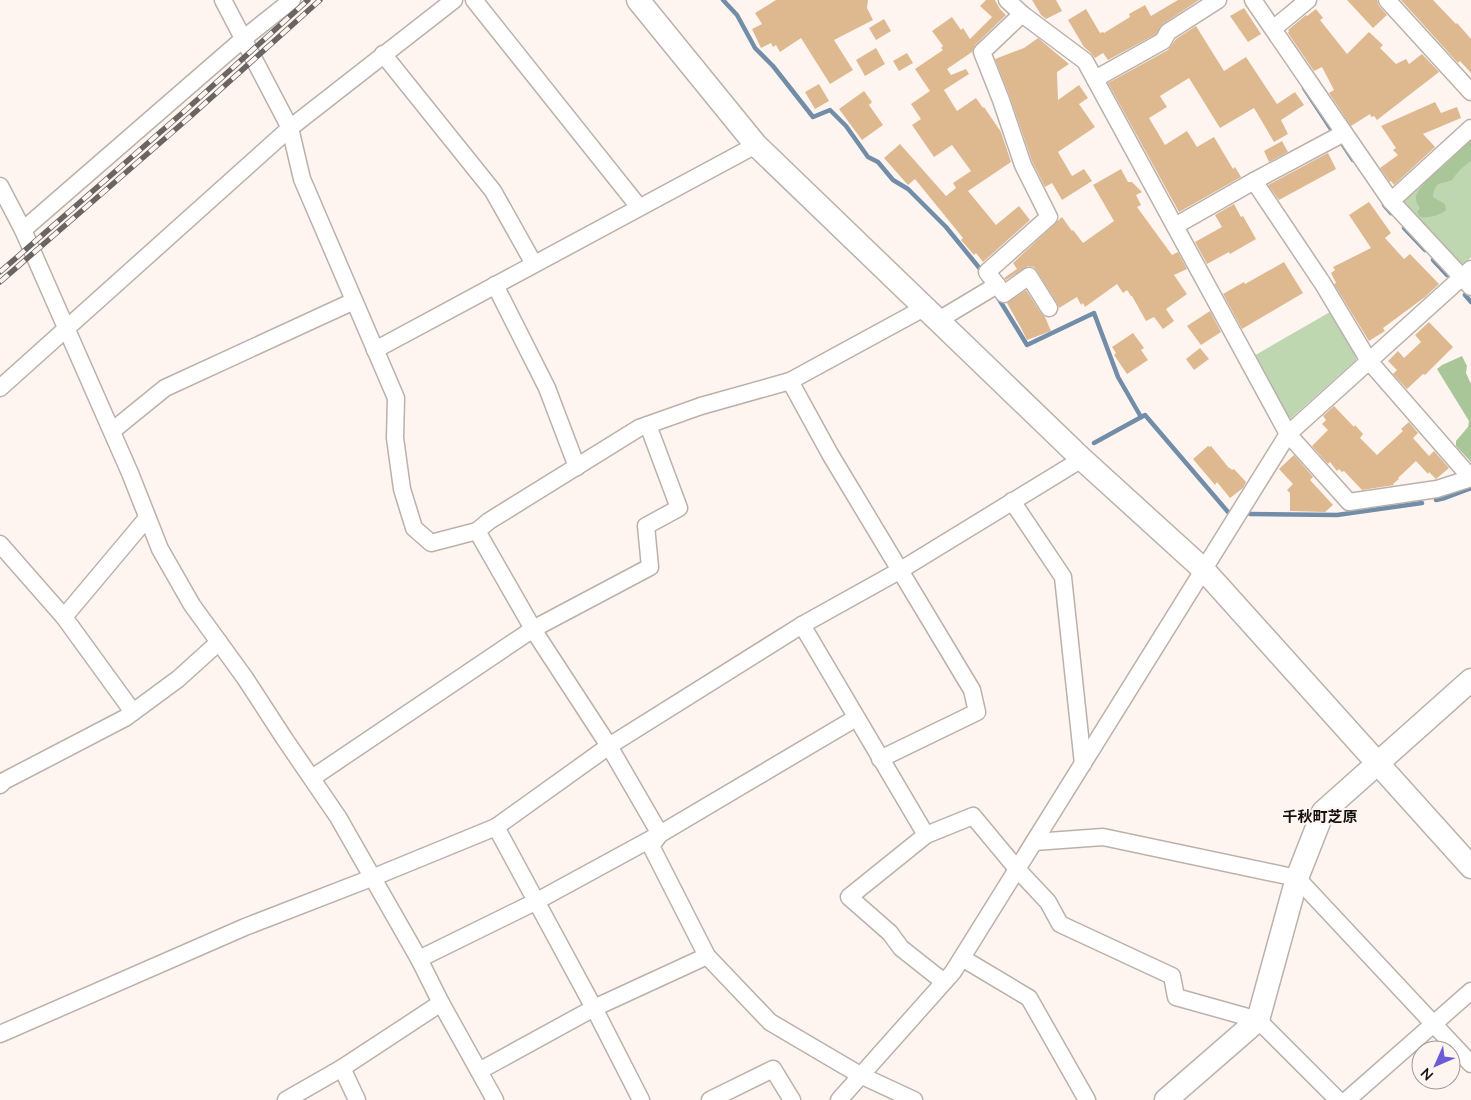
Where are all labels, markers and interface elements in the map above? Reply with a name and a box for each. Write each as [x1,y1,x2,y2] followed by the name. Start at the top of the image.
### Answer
[1282,807,1358,825] district label: 千秋町芝原
[1411,1040,1461,1090] north arrow
[1417,1065,1436,1084] text: N

